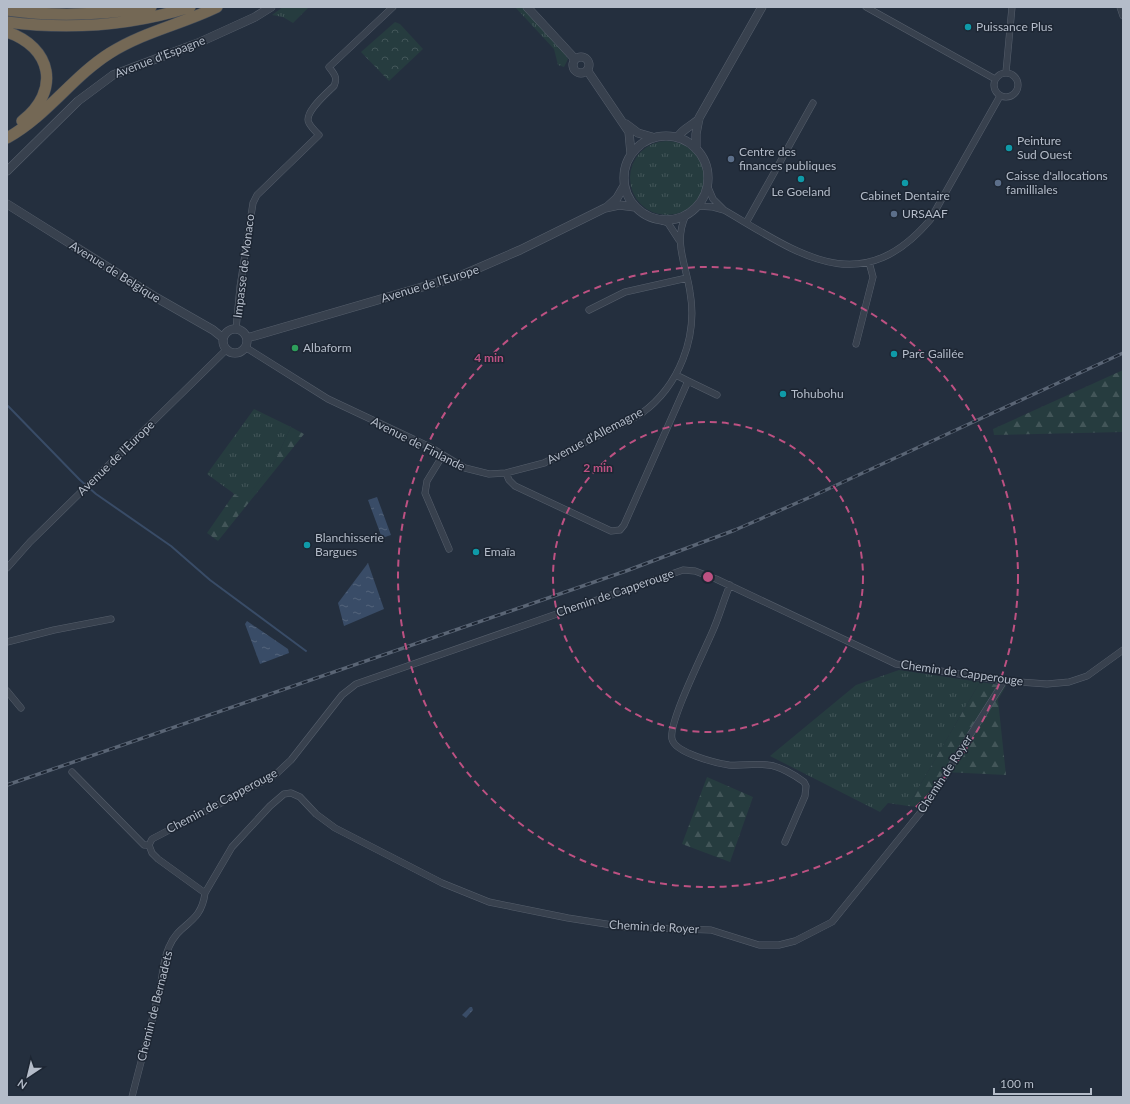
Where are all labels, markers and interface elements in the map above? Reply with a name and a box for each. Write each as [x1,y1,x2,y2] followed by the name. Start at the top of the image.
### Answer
[976,19,1053,34] place label: Puissance Plus
[963,22,973,32] marker: Puissance Plus
[112,32,207,81] street label: Avenue d'Espagne
[1017,133,1073,162] place label: Peinture Sud Ouest
[1004,143,1014,153] marker: Peinture Sud Ouest
[739,144,836,173] place label: Centre des finances publiques
[726,154,736,164] marker: Centre des finances publiques
[1006,168,1108,197] place label: Caisse d'allocations familliales
[796,174,806,184] marker: Le Goeland
[900,178,910,188] marker: Cabinet Dentaire
[993,178,1003,188] marker: Caisse d'allocations familliales
[771,184,831,199] place label: Le Goeland
[860,188,950,203] place label: Cabinet Dentaire
[902,206,948,221] place label: URSAAF
[889,209,899,219] marker: URSAAF
[230,213,257,319] street label: Impasse de Monaco
[67,237,164,306] street label: Avenue de Belgique
[379,262,481,306] street label: Avenue de l'Europe
[303,340,352,355] place label: Albaform
[290,343,300,353] marker: Albaform
[902,346,964,361] place label: Parc Galilée
[889,349,899,359] marker: Parc Galilée
[474,350,504,365] text: 4 min
[791,386,844,401] place label: Tohubohu
[778,389,788,399] marker: Tohubohu
[544,404,645,467] street label: Avenue d'Allemagne
[369,413,468,474] street label: Avenue de Finlande
[74,417,157,498] street label: Avenue de l'Europe
[583,460,613,475] text: 2 min
[315,530,384,559] place label: Blanchisserie Bargues
[302,540,312,550] marker: Blanchisserie Bargues
[484,544,515,559] place label: Emaïa
[471,547,481,557] marker: Emaïa
[554,565,676,620] street label: Chemin de Capperouge
[701,570,715,584] centre of rings
[900,656,1024,689] street label: Chemin de Capperouge
[914,731,976,816] street label: Chemin de Royer
[164,765,280,836] street label: Chemin de Capperouge
[609,917,700,936] street label: Chemin de Royer
[134,949,175,1063] street label: Chemin de Bernadets
[8,1056,48,1096] north arrow
[994,1070,1091,1096] scale bar
[1000,1076,1034,1091] text: 100 m
[15,1077,29,1092] text: N

